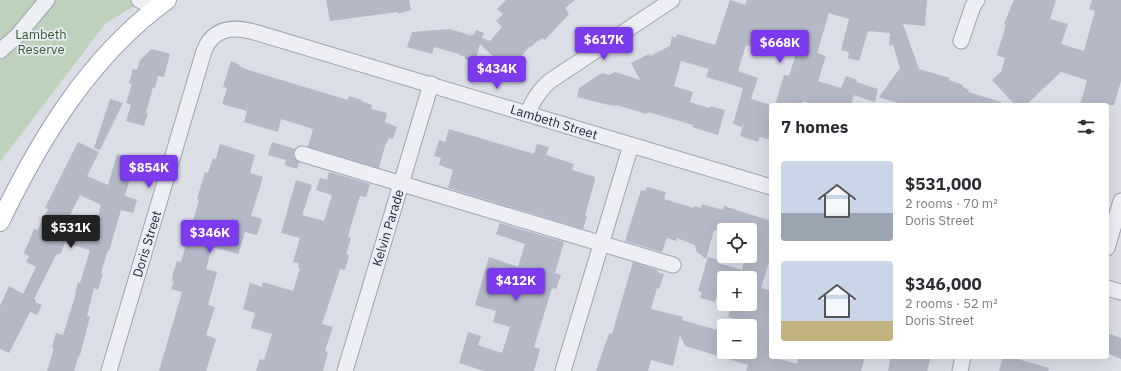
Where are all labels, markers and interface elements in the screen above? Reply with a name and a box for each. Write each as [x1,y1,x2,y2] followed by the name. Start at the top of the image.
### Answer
[15,26,67,58] park label: Lambeth Reserve
[576,27,632,61] pin: $617K
[752,30,808,64] pin: $668K
[584,31,624,48] text: $617K
[760,34,800,51] text: $668K
[469,56,525,90] pin: $434K
[477,60,517,77] text: $434K
[508,101,600,143] street label: Lambeth Street
[781,116,848,138] text: 7 homes
[1075,116,1097,138] icon: filters
[121,155,177,189] pin: $854K
[129,159,169,176] text: $854K
[905,173,982,195] text: $531,000
[813,177,861,225] icon: home
[368,187,408,269] street label: Kelvin Parade
[905,195,998,212] text: 2 rooms · 70 m²
[129,208,165,280] street label: Doris Street
[905,212,974,229] text: Doris Street
[43,215,99,249] pin: $531K
[51,219,91,236] text: $531K
[182,220,238,254] pin: $346K
[717,223,757,359] map controls
[717,223,757,263] button: locate
[190,224,230,241] text: $346K
[488,268,544,302] pin: $412K
[717,271,757,311] button: +
[496,272,536,289] text: $412K
[905,273,982,295] text: $346,000
[813,277,861,325] icon: home
[905,295,998,312] text: 2 rooms · 52 m²
[905,312,974,329] text: Doris Street
[717,319,757,359] button: −

